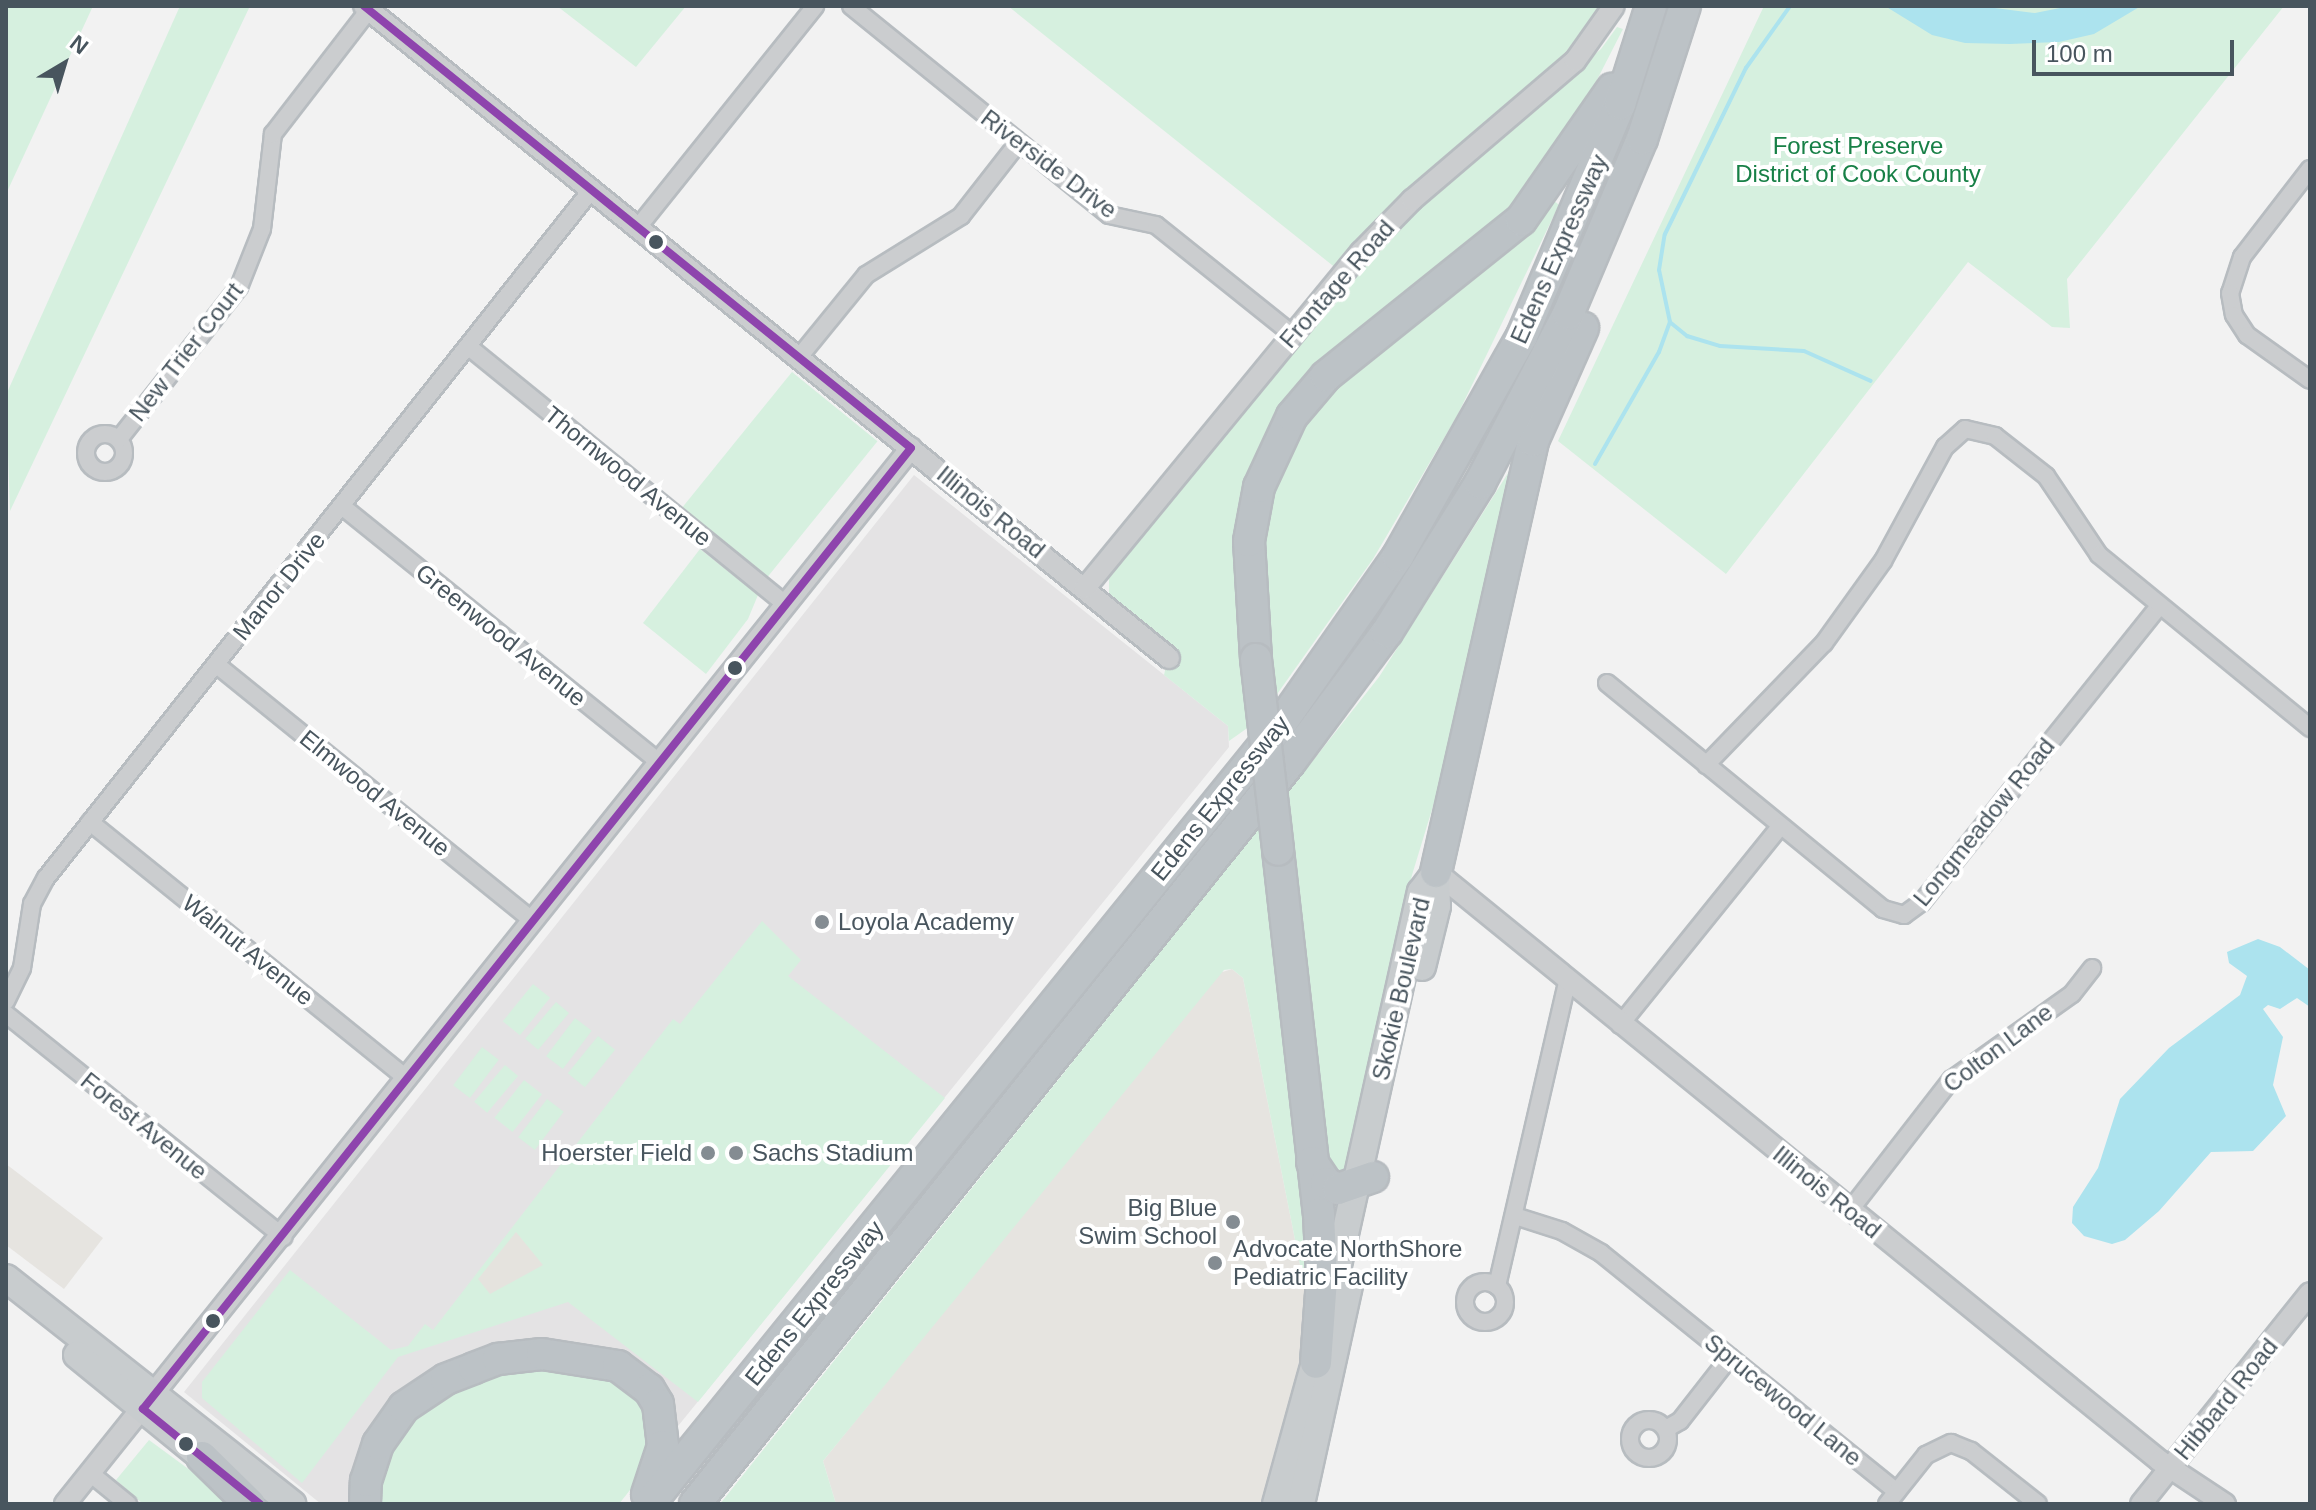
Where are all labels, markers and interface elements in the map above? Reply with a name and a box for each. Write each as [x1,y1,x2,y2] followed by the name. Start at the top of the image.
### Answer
[24,24,104,104] north arrow
[2036,24,2238,74] scale bar
[65,30,93,59] text: N
[2046,40,2113,67] text: 100 m
[975,104,1123,224] street label: Riverside Drive
[1735,132,1981,188] park label: Forest Preserve District of Cook County
[1504,150,1614,348] street label: Edens Expressway
[1274,214,1400,354] street label: Frontage Road
[648,234,664,250] unlabelled marker
[123,277,249,427] street label: New Trier Court
[538,399,718,553] street label: Thornwood Avenue
[931,460,1051,564] street label: Illinois Road
[227,526,331,646] street label: Manor Drive
[410,557,592,713] street label: Greenwood Avenue
[727,660,743,676] unlabelled marker
[1145,710,1295,886] street label: Edens Expressway
[294,723,456,863] street label: Elmwood Avenue
[1907,732,2061,912] street label: Longmeadow Road
[176,888,320,1012] street label: Walnut Avenue
[1366,895,1436,1083] street label: Skokie Boulevard
[838,908,1015,936] place label: Loyola Academy
[813,913,831,931] marker: Loyola Academy
[1938,998,2058,1098] street label: Colton Lane
[74,1066,214,1186] street label: Forest Avenue
[541,1139,692,1167] place label: Hoerster Field
[752,1139,913,1167] place label: Sachs Stadium
[1767,1140,1887,1244] street label: Illinois Road
[699,1144,717,1162] marker: Hoerster Field
[727,1144,745,1162] marker: Sachs Stadium
[1078,1194,1217,1250] place label: Big Blue Swim School
[1224,1213,1242,1231] marker: Big Blue Swim School
[739,1215,889,1391] street label: Edens Expressway
[1233,1235,1462,1291] place label: Advocate NorthShore Pediatric Facility
[1204,1252,1226,1274] marker: Advocate NorthShore Pediatric Facility
[205,1313,221,1329] unlabelled marker
[1699,1328,1867,1472] street label: Sprucewood Lane
[2168,1332,2284,1466] street label: Hibbard Road
[178,1436,194,1452] unlabelled marker

